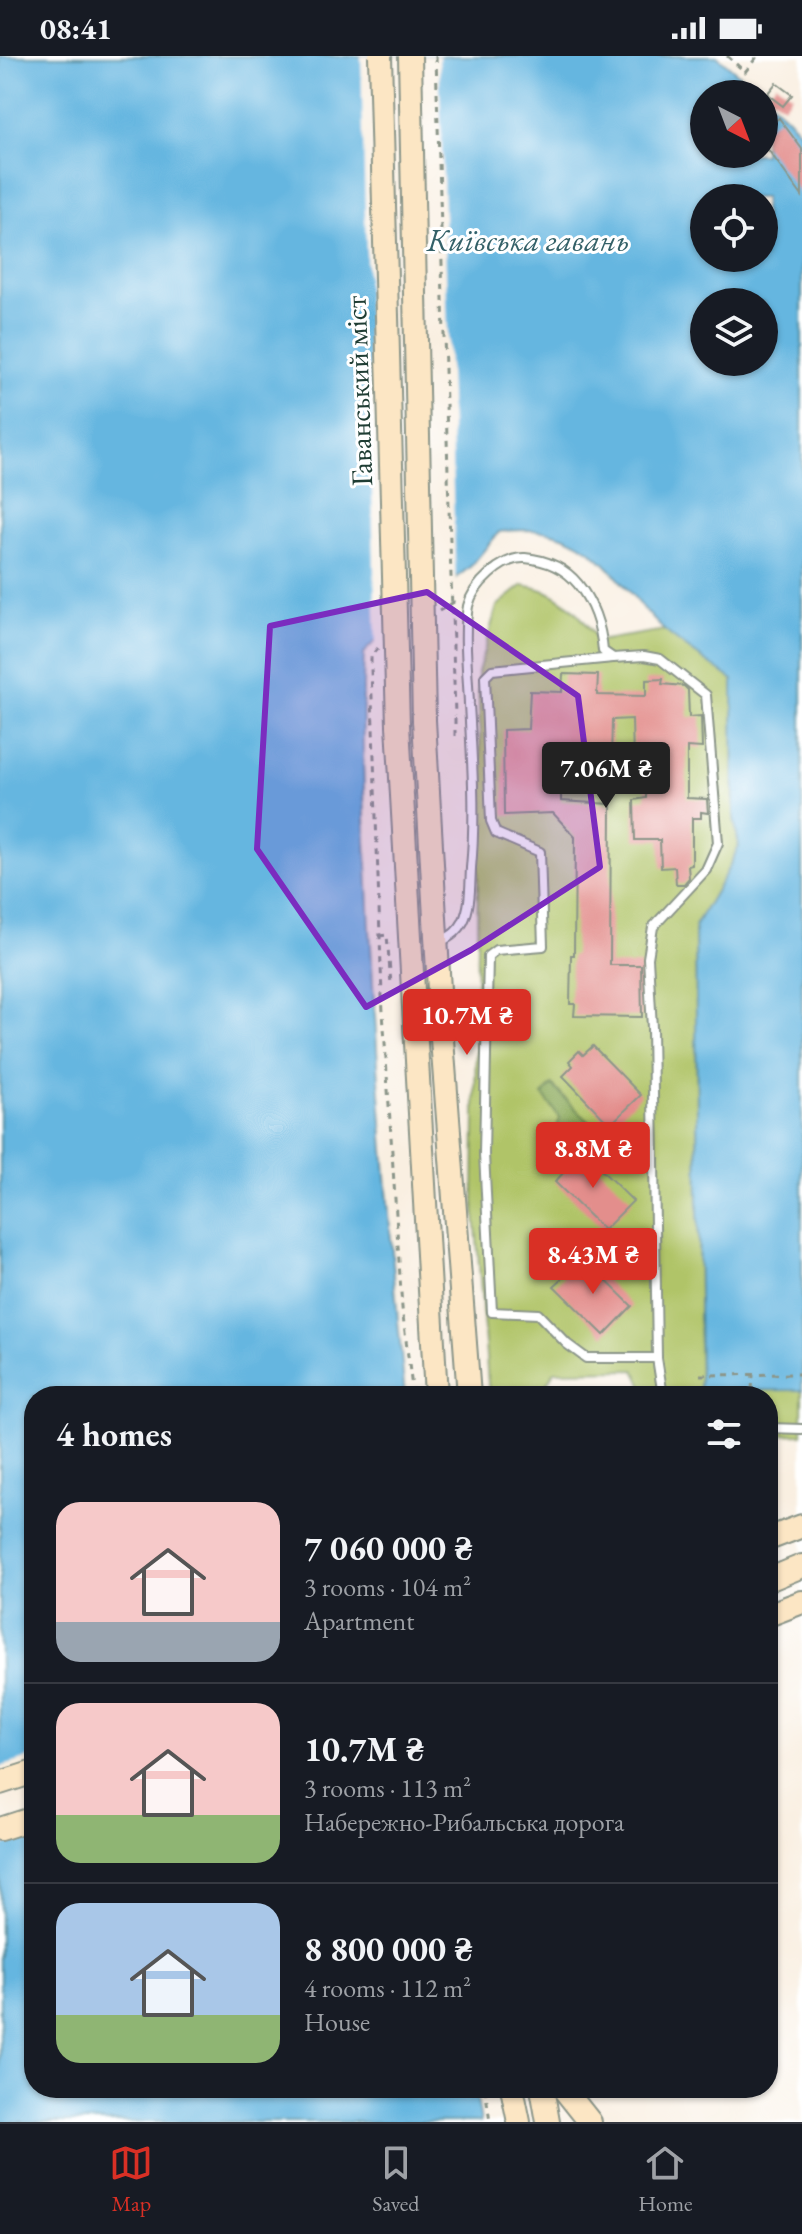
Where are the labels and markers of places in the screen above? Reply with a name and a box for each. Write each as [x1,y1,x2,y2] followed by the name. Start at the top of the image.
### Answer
[532,742,680,810] pin: 7.06M ₴
[393,989,541,1057] pin: 10.7M ₴
[528,1122,658,1190] pin: 8.8M ₴
[519,1228,667,1296] pin: 8.43M ₴

